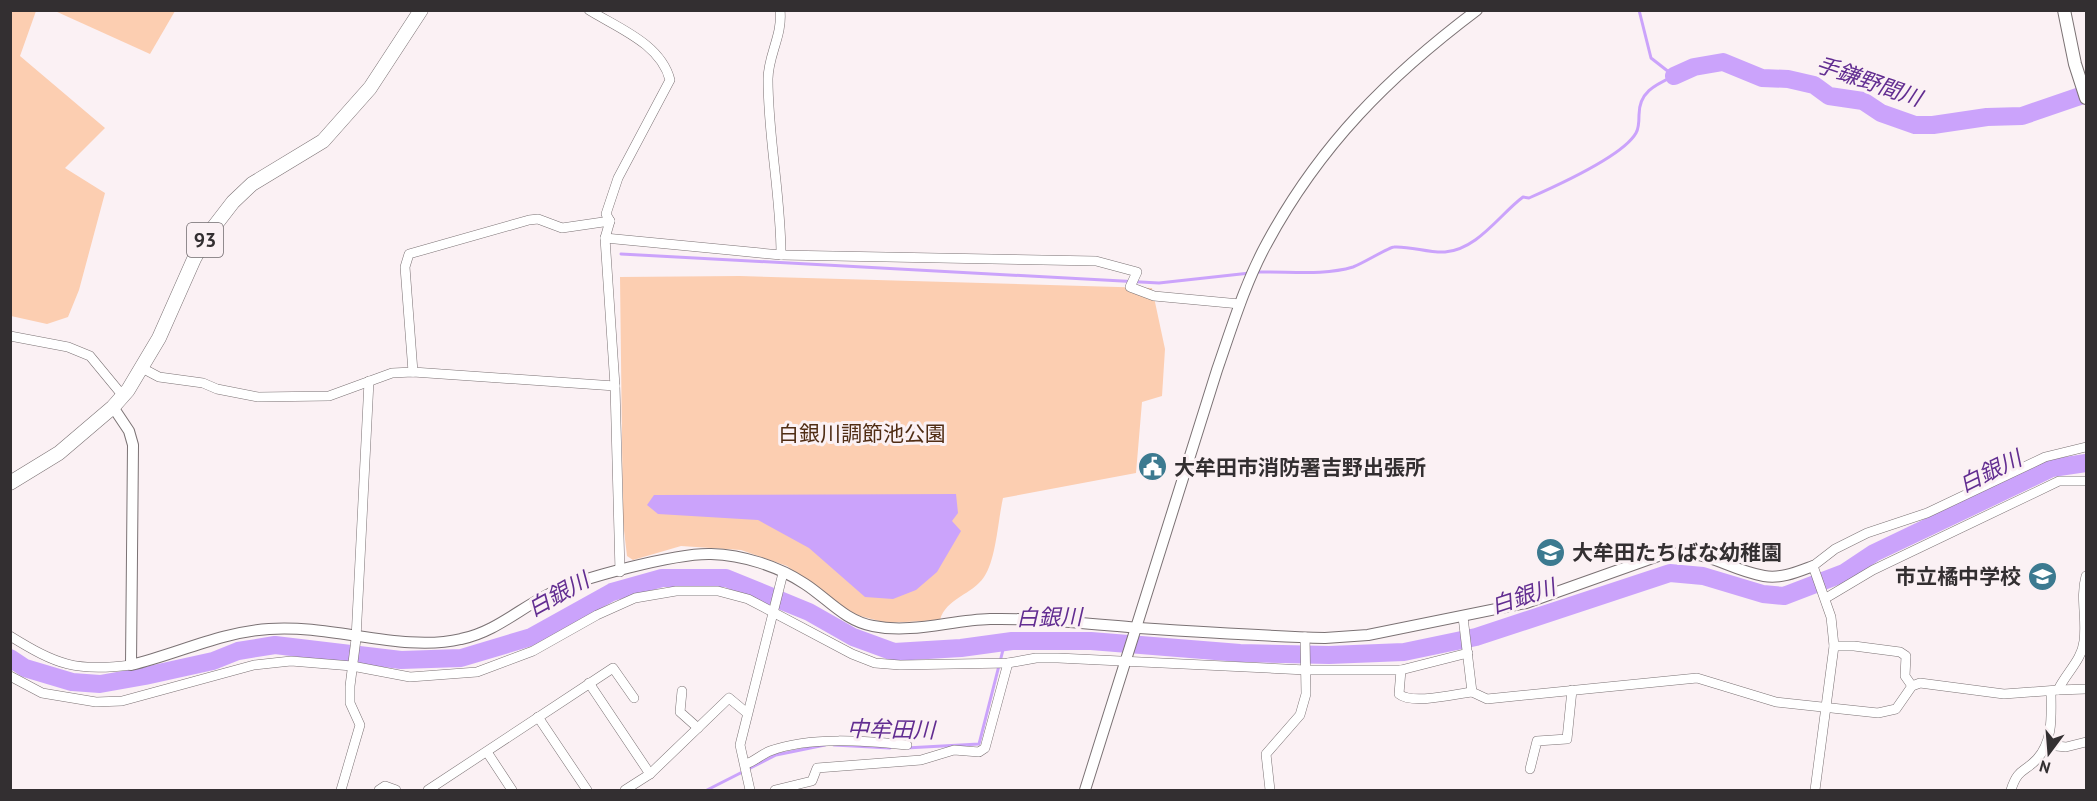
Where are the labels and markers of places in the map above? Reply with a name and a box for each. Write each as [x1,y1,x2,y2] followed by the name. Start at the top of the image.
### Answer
[1137,451,1169,483] public building icon: 大牟田市消防署吉野出張所
[1174,454,1426,481] place label: 大牟田市消防署吉野出張所
[1535,536,1567,568] school or university icon: 大牟田たちばな幼稚園
[1572,539,1782,566] place label: 大牟田たちばな幼稚園
[2026,560,2058,592] school or university icon: 市立橘中学校
[1895,563,2021,590] place label: 市立橘中学校

